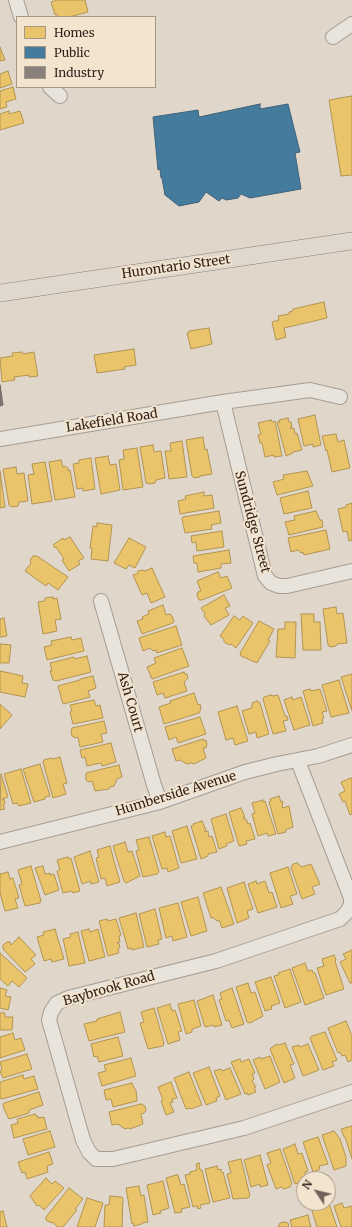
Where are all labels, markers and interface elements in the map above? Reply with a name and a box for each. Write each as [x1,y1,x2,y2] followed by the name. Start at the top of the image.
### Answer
[16,16,156,88] legend
[54,25,95,40] text: Homes
[54,45,90,60] text: Public
[54,65,104,80] text: Industry
[121,252,231,282] street label: Hurontario Street
[65,406,159,436] street label: Lakefield Road
[231,469,273,575] street label: Sundridge Street
[114,670,146,734] street label: Ash Court
[114,768,238,820] street label: Humberside Avenue
[61,968,157,1010] street label: Baybrook Road
[296,1171,336,1211] north arrow
[299,1177,315,1192] text: N

